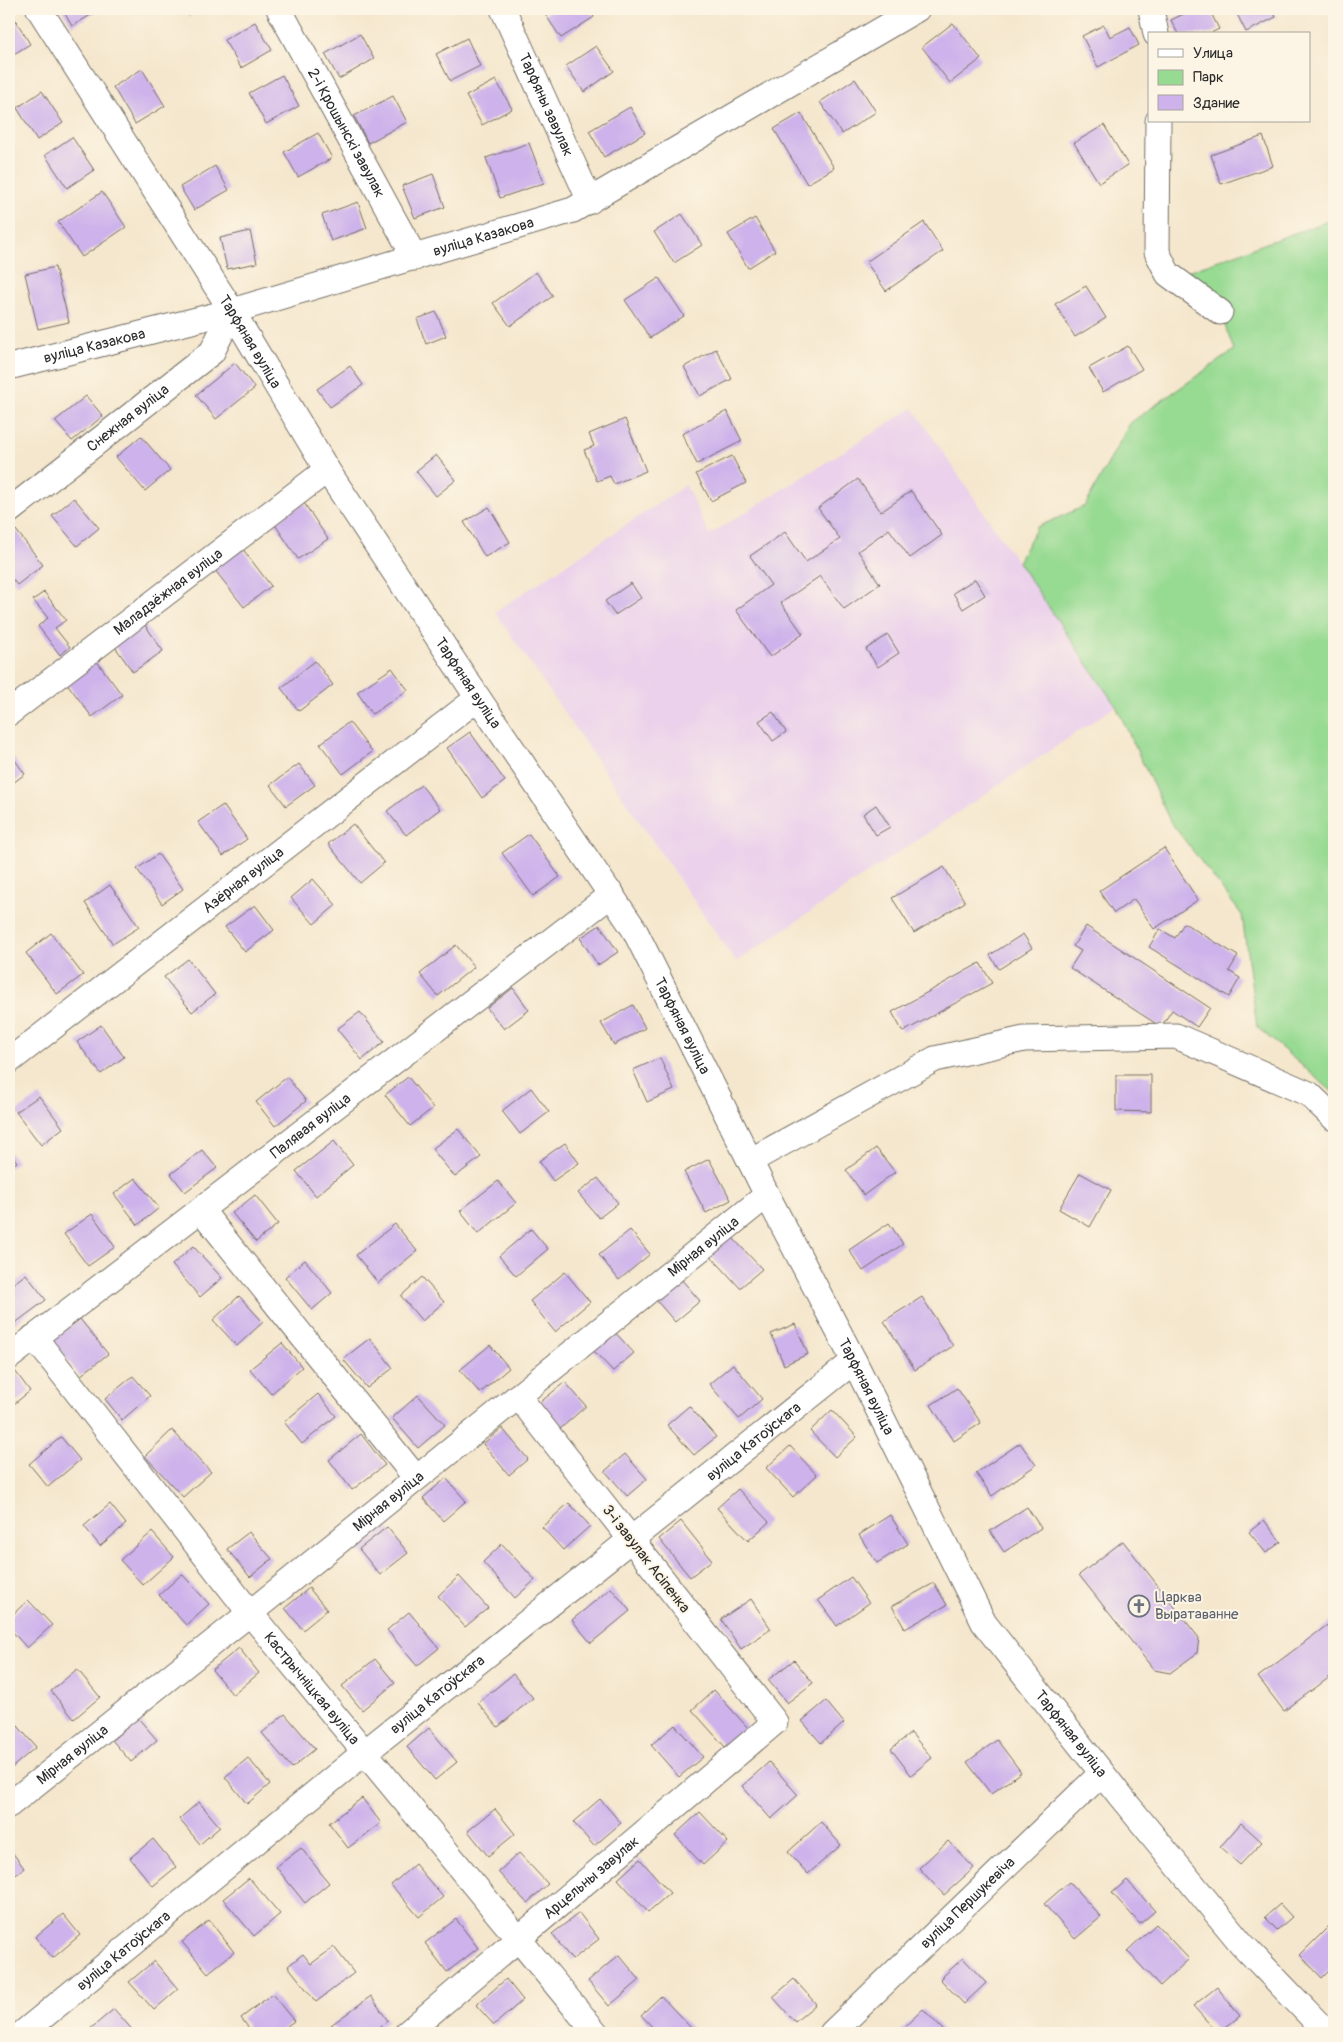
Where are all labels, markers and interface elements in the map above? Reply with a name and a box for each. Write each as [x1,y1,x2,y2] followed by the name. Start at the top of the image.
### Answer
[1148,32,1310,122] legend
[1193,44,1233,63] text: Улица
[515,50,578,159] street label: Тарфяны завулак
[304,65,390,201] street label: 2-і Крошынскі завулак
[1193,68,1224,87] text: Парк
[1193,94,1240,113] text: Здание
[431,213,536,260] street label: вуліца Казакова
[215,291,286,392] street label: Тарфяная вуліца
[42,324,147,367] street label: вуліца Казакова
[83,380,173,456] street label: Снежная вуліца
[110,544,226,639] street label: Маладзёжная вуліца
[431,634,505,732] street label: Тарфяная вуліца
[199,842,288,917] street label: Азёрная вуліца
[650,974,714,1077] street label: Тарфяная вуліца
[266,1089,354,1162] street label: Палявая вуліца
[664,1212,743,1281] street label: Мірная вуліца
[834,1335,899,1438] street label: Тарфяная вуліца
[702,1398,805,1485] street label: вуліца Катоўскага
[349,1467,428,1536] street label: Мірная вуліца
[598,1501,694,1617] street label: 3-і завулак Асіпенка
[1155,1588,1239,1624] place label: Царква Выратаванне
[1127,1594,1151,1618] church icon: Царква Выратаванне
[260,1628,364,1748] street label: Кастрычніцкая вуліца
[386,1651,489,1738] street label: вуліца Катоўскага
[1031,1686,1111,1781] street label: Тарфяная вуліца
[33,1720,112,1789] street label: Мірная вуліца
[539,1831,643,1923] street label: Арцельны завулак
[916,1853,1019,1953] street label: вуліца Першукевіча
[73,1906,174,1995] street label: вуліца Катоўскага

